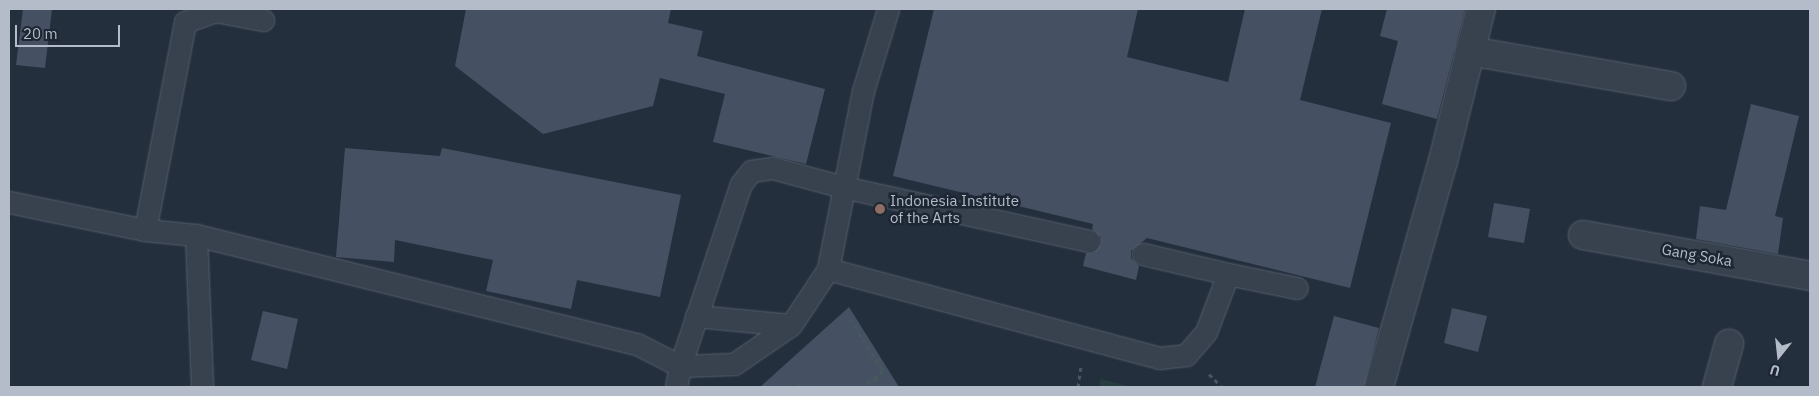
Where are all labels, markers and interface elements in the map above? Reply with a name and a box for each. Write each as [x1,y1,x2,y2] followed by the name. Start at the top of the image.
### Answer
[18,15,122,47] scale bar
[23,24,58,43] text: 20 m
[890,191,1019,226] place label: Indonesia Institute of the Arts
[874,203,886,215] marker: Indonesia Institute of the Arts
[1660,240,1734,270] street label: Gang Soka
[1754,331,1804,381] north arrow
[1768,360,1782,380] text: U

